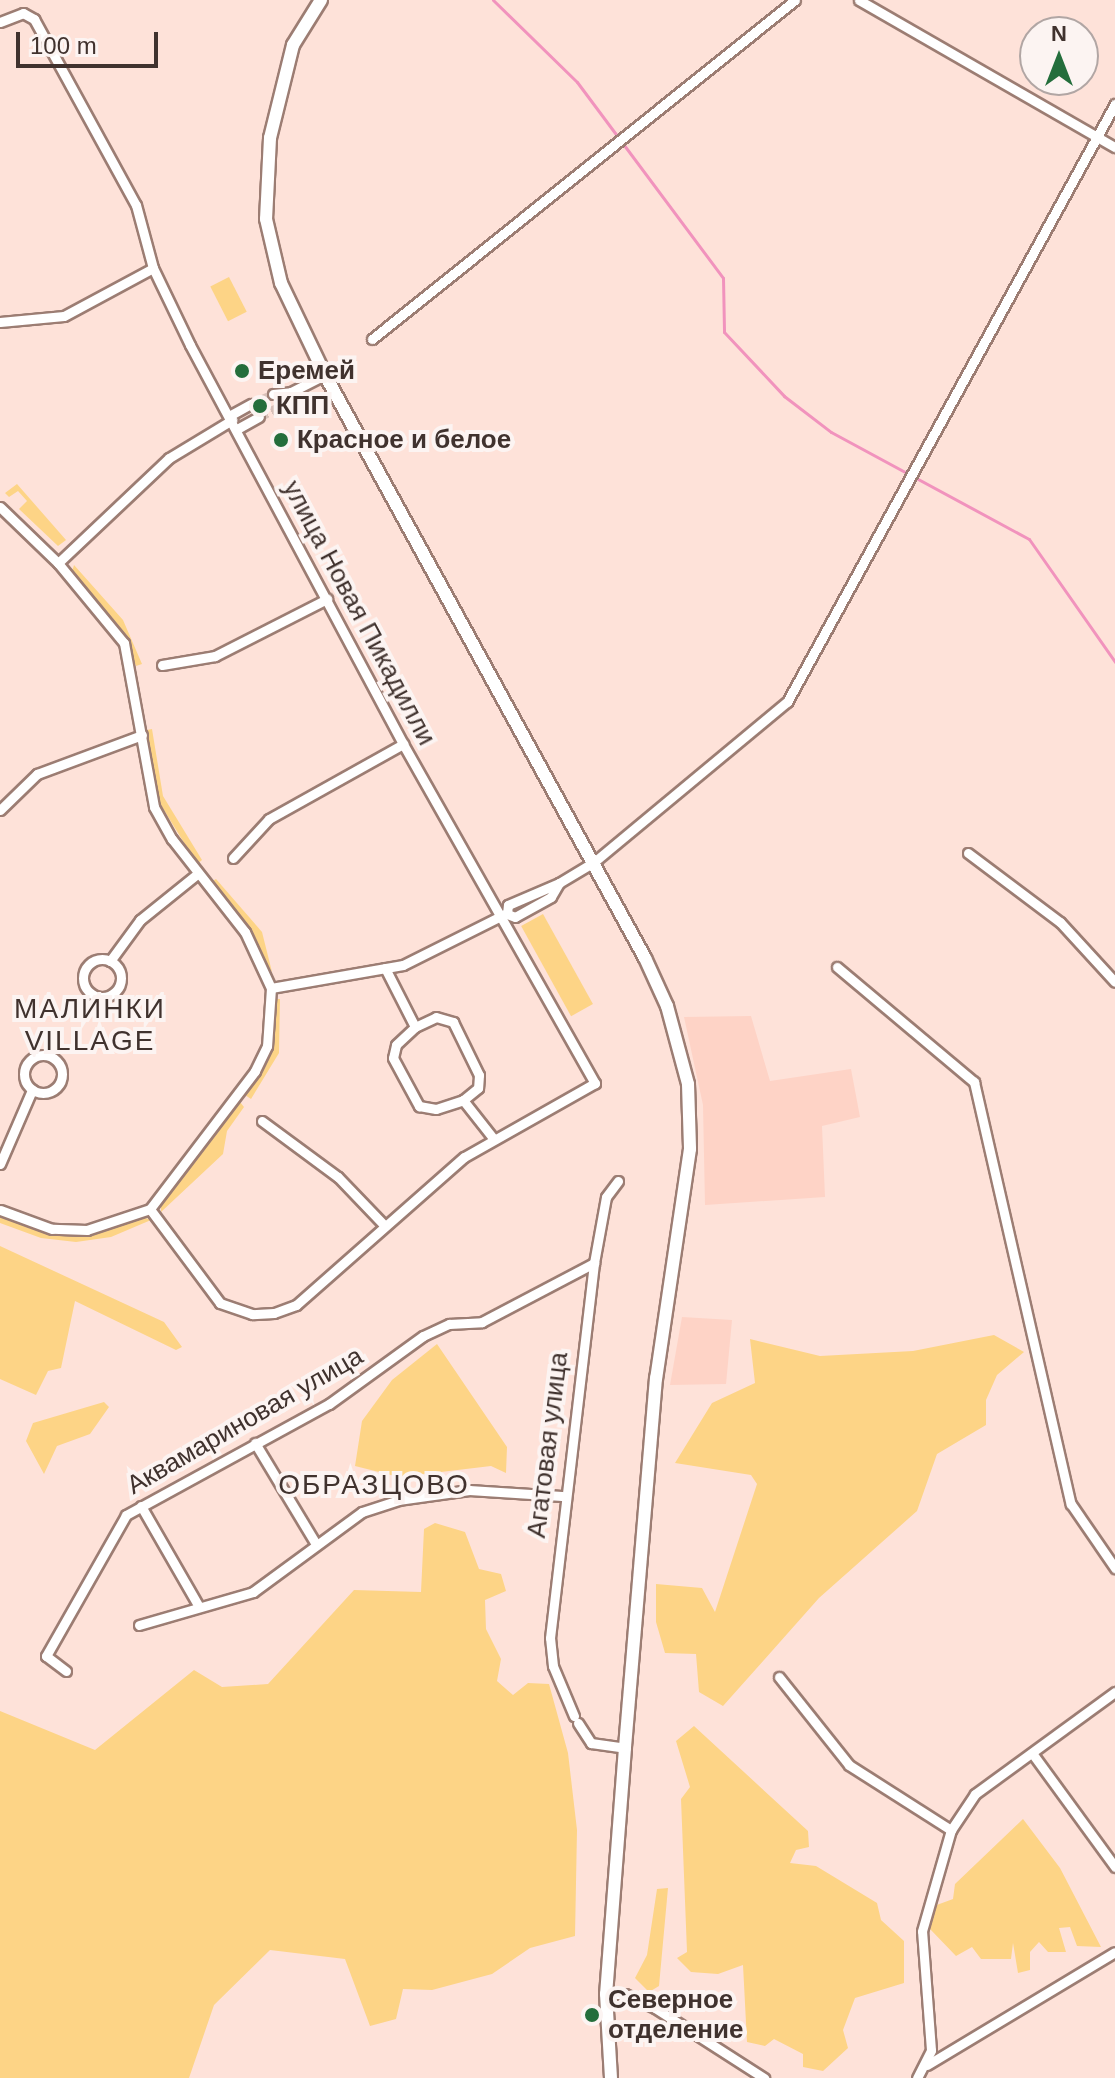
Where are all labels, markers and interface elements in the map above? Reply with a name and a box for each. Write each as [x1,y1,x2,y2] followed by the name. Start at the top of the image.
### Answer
[20,16,162,66] scale bar
[1019,16,1099,96] north arrow
[1051,21,1067,46] text: N
[30,32,97,59] text: 100 m
[258,355,355,387] place label: Еремей
[233,362,251,380] marker: Еремей
[276,390,329,422] place label: КПП
[251,397,269,415] marker: КПП
[297,424,511,456] place label: Красное и белое
[272,431,290,449] marker: Красное и белое
[276,475,442,751] street label: улица Новая Пикадилли
[14,992,166,1058] district label: МАЛИНКИ VILLAGE
[121,1341,369,1501] street label: Аквамариновая улица
[521,1350,575,1540] street label: Агатовая улица
[278,1468,470,1502] district label: ОБРАЗЦОВО
[608,1984,743,2046] place label: Северное отделение
[583,2006,601,2024] marker: Северное отделение

